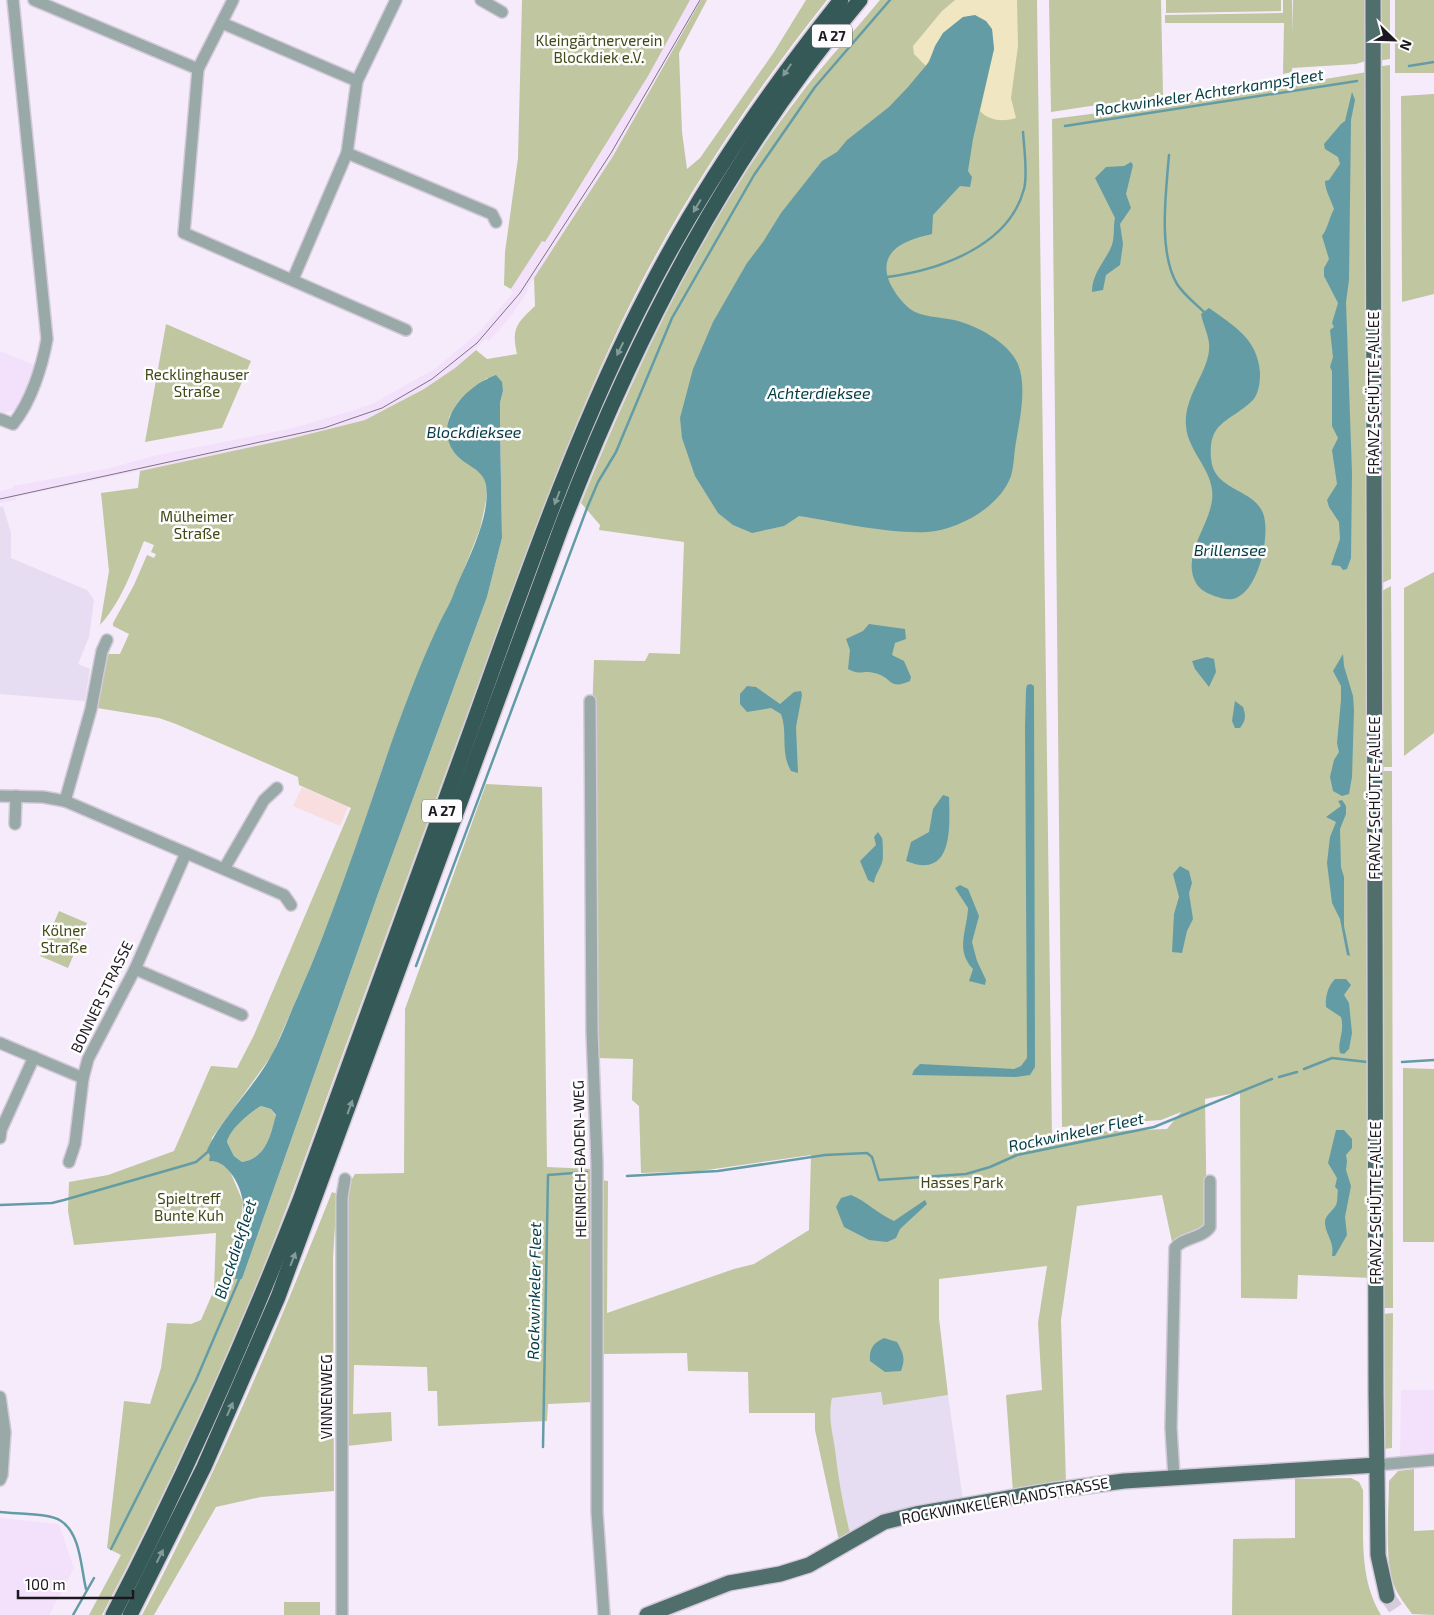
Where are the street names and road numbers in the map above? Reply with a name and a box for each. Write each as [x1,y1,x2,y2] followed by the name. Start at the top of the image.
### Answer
[812,24,852,48] road number: A 27
[1364,311,1382,475] street label: FRANZ-SCHÜTTE-ALLEE
[1365,716,1383,880] street label: FRANZ-SCHÜTTE-ALLEE
[422,799,462,822] road number: A 27
[66,938,136,1056] street label: BONNER STRASSE
[569,1080,589,1238] street label: HEINRICH-BADEN-WEG
[1366,1121,1384,1285] street label: FRANZ-SCHÜTTE-ALLEE
[317,1354,335,1440] street label: VINNENWEG
[900,1473,1110,1527] street label: ROCKWINKELER LANDSTRASSE

